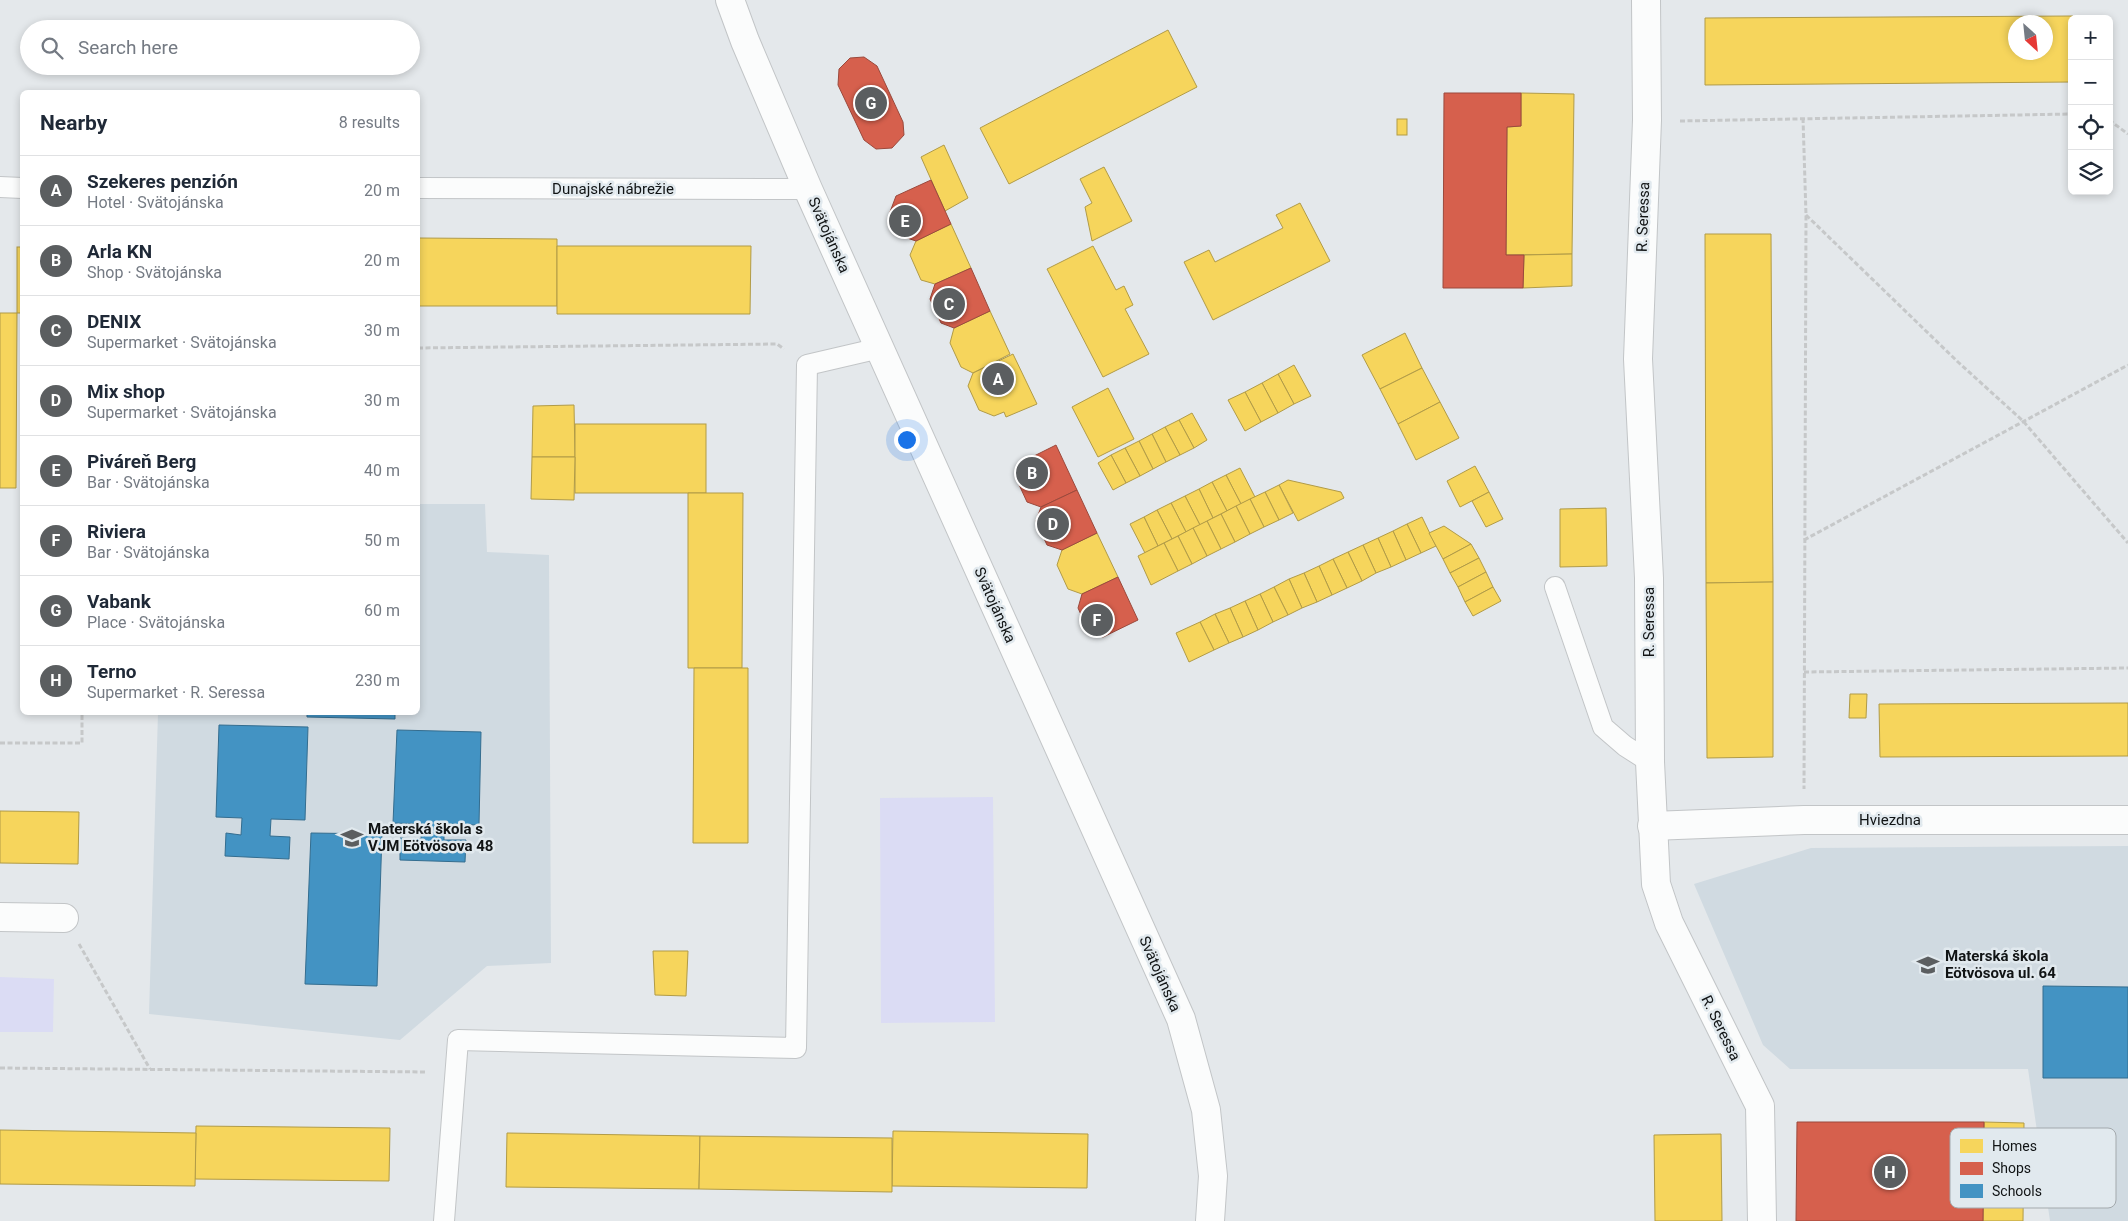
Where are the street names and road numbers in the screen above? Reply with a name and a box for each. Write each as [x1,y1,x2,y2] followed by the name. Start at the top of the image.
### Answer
[552,180,674,198] street label: Dunajské nábrežie
[1633,182,1653,252] street label: R. Seressa
[804,194,854,276] street label: Svätojánska
[970,564,1020,646] street label: Svätojánska
[1640,587,1658,657] street label: R. Seressa
[1859,811,1921,829] street label: Hviezdna
[1135,933,1185,1015] street label: Svätojánska
[1697,992,1745,1064] street label: R. Seressa

